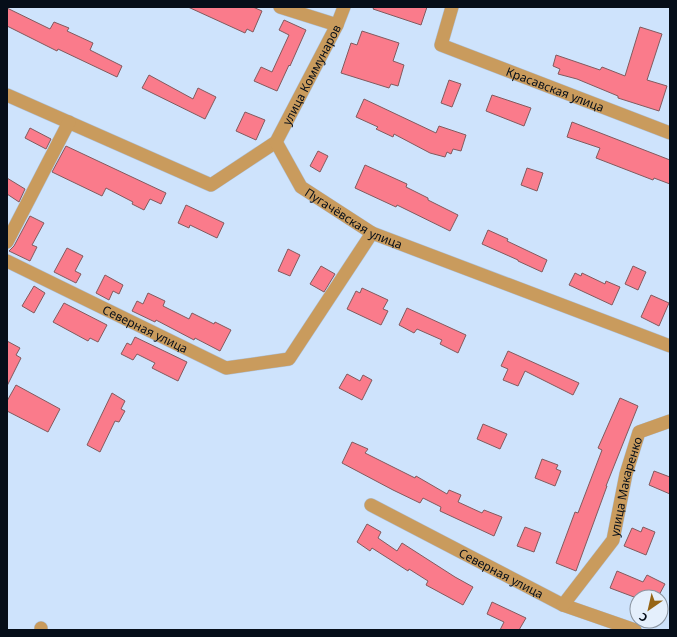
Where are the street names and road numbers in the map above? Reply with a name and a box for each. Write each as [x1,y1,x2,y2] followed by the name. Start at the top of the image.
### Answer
[278,21,345,128] street label: улица Коммунаров
[504,62,607,115] street label: Красавская улица
[302,183,405,252] street label: Пугачёвская улица
[100,301,191,357] street label: Северная улица
[605,434,646,538] street label: улица Макаренко
[456,544,547,602] street label: Северная улица

